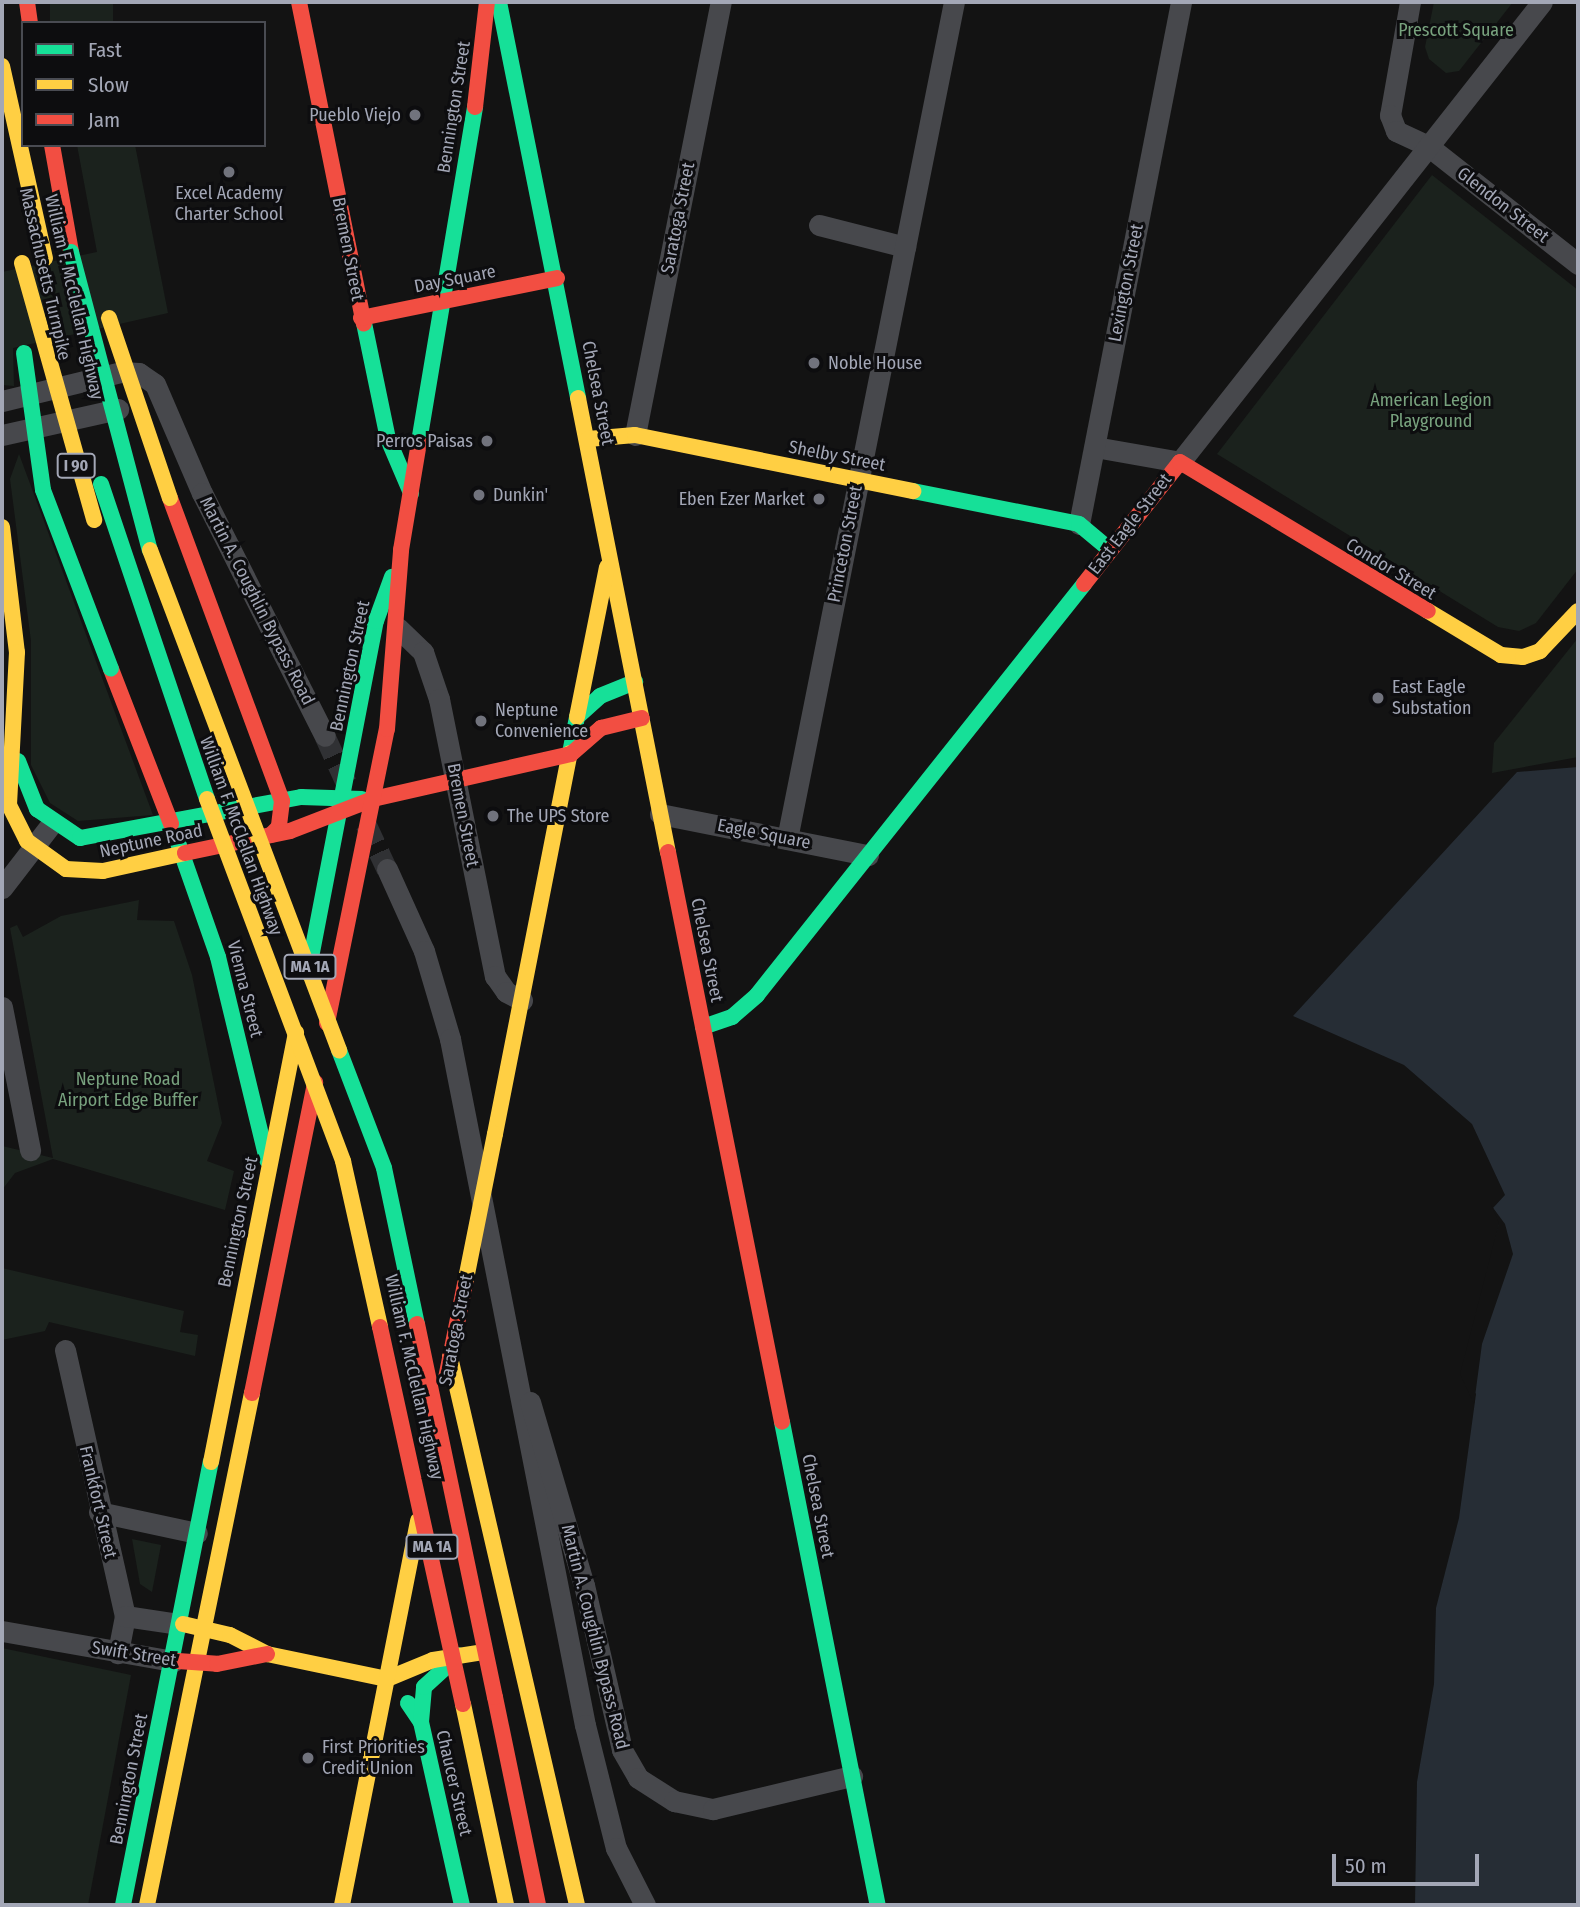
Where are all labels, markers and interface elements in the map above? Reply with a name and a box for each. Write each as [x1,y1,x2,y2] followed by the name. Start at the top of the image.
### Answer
[1398,19,1514,41] park label: Prescott Square
[21,21,266,147] legend
[88,37,122,63] text: Fast
[433,40,475,174] street label: Bennington Street
[88,72,129,98] text: Slow
[309,104,401,126] place label: Pueblo Viejo
[88,107,120,133] text: Jam
[407,107,423,123] marker: Pueblo Viejo
[657,161,699,275] street label: Saratoga Street
[1453,162,1553,248] street label: Glendon Street
[221,164,237,180] marker: Excel Academy Charter School
[175,183,283,226] place label: Excel Academy Charter School
[15,186,75,362] street label: Massachusetts Turnpike
[40,192,108,402] street label: William F. McClellan Highway
[327,195,369,303] street label: Bremen Street
[1104,222,1148,344] street label: Lexington Street
[412,261,498,297] street label: Day Square
[577,339,619,447] street label: Chelsea Street
[828,352,922,374] place label: Noble House
[806,355,822,371] marker: Noble House
[1370,390,1492,432] park label: American Legion Playground
[376,430,473,452] place label: Perros Paisas
[479,433,495,449] marker: Perros Paisas
[787,436,887,476] street label: Shelby Street
[55,453,97,478] road number: I 90
[1084,469,1176,579] street label: East Eagle Street
[493,484,548,506] place label: Dunkin'
[823,484,867,604] street label: Princeton Street
[471,487,487,503] marker: Dunkin'
[679,488,805,510] place label: Eben Ezer Market
[811,491,827,507] marker: Eben Ezer Market
[195,493,319,709] street label: Martin A. Coughlin Bypass Road
[1342,534,1440,604] street label: Condor Street
[326,599,374,733] street label: Bennington Street
[1392,677,1472,720] place label: East Eagle Substation
[1370,690,1386,706] marker: East Eagle Substation
[495,700,588,742] place label: Neptune Convenience
[473,713,489,729] marker: Neptune Convenience
[195,734,287,938] street label: William F. McClellan Highway
[442,761,484,869] street label: Bremen Street
[507,805,609,827] place label: The UPS Store
[485,808,501,824] marker: The UPS Store
[716,814,812,854] street label: Eagle Square
[98,820,204,862] street label: Neptune Road
[686,896,728,1004] street label: Chelsea Street
[223,938,267,1040] street label: Vienna Street
[282,954,338,979] road number: MA 1A
[58,1069,198,1112] park label: Neptune Road Airport Edge Buffer
[214,1155,262,1289] street label: Bennington Street
[380,1272,448,1482] street label: William F. McClellan Highway
[435,1273,477,1387] street label: Saratoga Street
[75,1443,121,1561] street label: Frankfort Street
[797,1452,839,1560] street label: Chelsea Street
[557,1522,633,1752] street label: Martin A. Coughlin Bypass Road
[404,1534,460,1560] road number: MA 1A
[90,1637,178,1671] street label: Swift Street
[106,1712,152,1846] street label: Bennington Street
[431,1728,477,1838] street label: Chaucer Street
[322,1737,425,1780] place label: First Priorities Credit Union
[300,1750,316,1766] marker: First Priorities Credit Union
[1335,1840,1482,1884] scale bar
[1345,1853,1387,1879] text: 50 m

